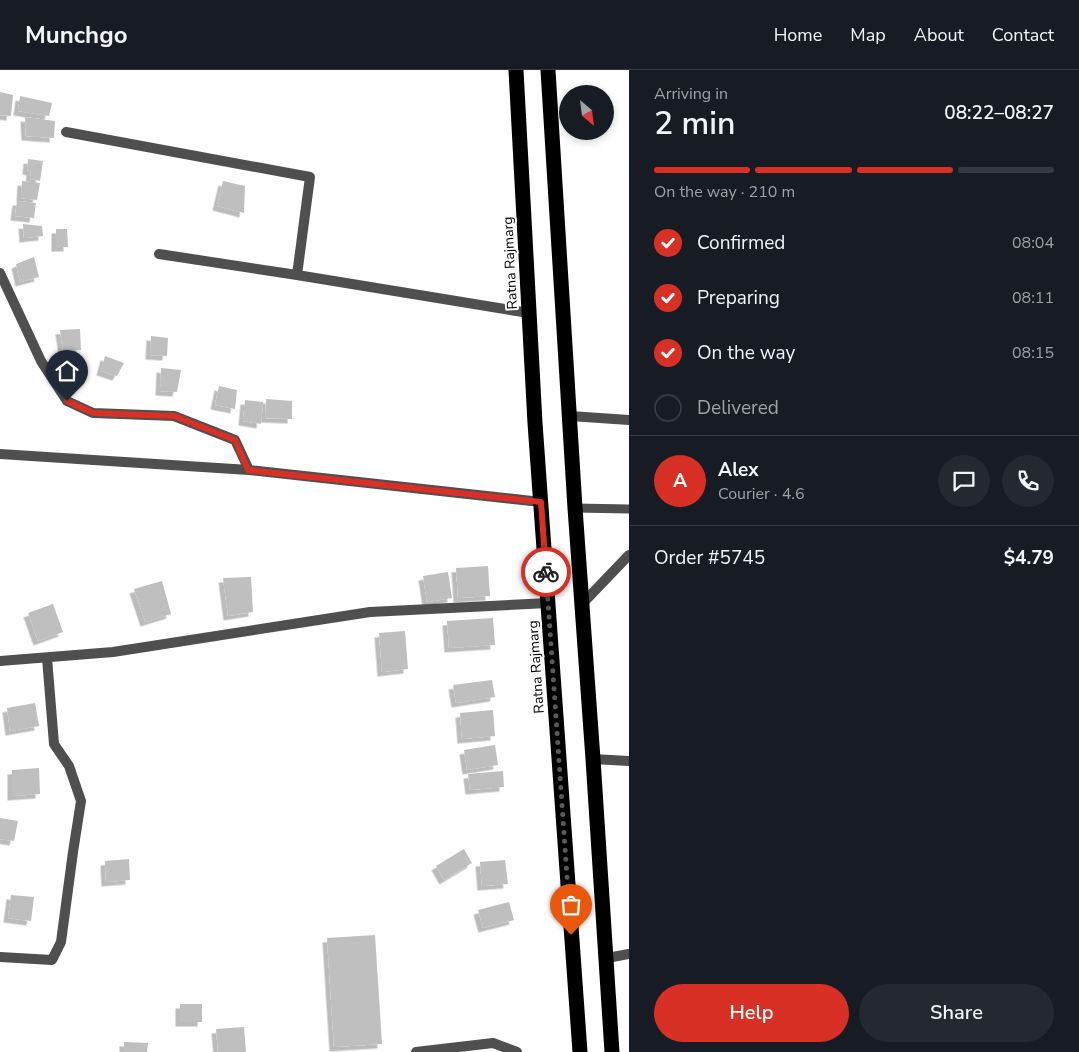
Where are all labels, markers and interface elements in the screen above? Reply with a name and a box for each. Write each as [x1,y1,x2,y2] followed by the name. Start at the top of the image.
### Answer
[25,19,127,51] text: Munchgo
[774,23,822,47] text: Home
[850,23,886,47] text: Map
[914,23,964,47] text: About
[992,23,1054,47] text: Contact
[654,83,728,105] text: Arriving in
[559,85,614,140] north arrow
[559,85,614,140] map controls
[944,100,1054,126] text: 08:22–08:27
[654,102,736,145] text: 2 min
[654,181,795,203] text: On the way · 210 m
[498,216,522,310] street label: Ratna Rajmarg
[654,229,682,257] icon: check
[697,230,785,256] text: Confirmed
[1012,232,1054,254] text: 08:04
[654,284,682,312] icon: check
[697,285,780,311] text: Preparing
[1012,287,1054,309] text: 08:11
[654,339,682,367] icon: check
[697,340,795,366] text: On the way
[1012,342,1054,364] text: 08:15
[46,350,88,401] pin
[53,357,81,385] icon: home
[697,395,779,421] text: Delivered
[938,455,990,507] button: chat
[1002,455,1054,507] button: phone
[718,457,759,483] text: Alex
[673,468,687,494] text: A
[718,483,804,505] text: Courier · 4.6
[654,545,765,571] text: Order #5745
[1004,545,1054,571] text: $4.79
[521,547,571,597] courier
[532,558,560,586] icon: bike
[523,620,549,714] street label: Ratna Rajmarg
[550,884,592,935] pin
[557,891,585,919] icon: bag
[654,984,849,1042] button: Help
[859,984,1054,1042] button: Share

